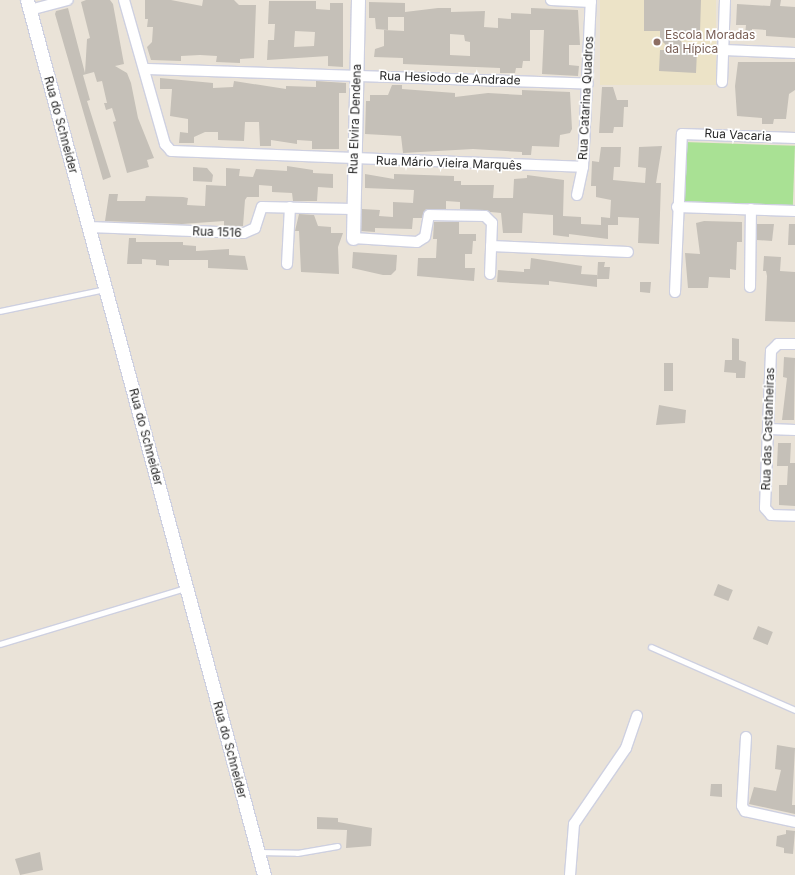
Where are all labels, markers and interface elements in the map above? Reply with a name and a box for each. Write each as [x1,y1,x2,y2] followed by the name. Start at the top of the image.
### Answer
[665,28,755,56] place label: Escola Moradas da Hípica
[576,36,596,160] street label: Rua Catarina Quadros
[652,37,662,47] marker: Escola Moradas da Hípica
[346,64,364,174] street label: Rua Elvira Dendena
[379,68,521,88] street label: Rua Hesiodo de Andrade
[41,75,81,175] street label: Rua do Schneider
[704,126,772,144] street label: Rua Vacaria
[376,153,522,173] street label: Rua Mário Vieira Marquês
[192,224,242,240] street label: Rua 1516
[759,367,777,491] street label: Rua das Castanheiras
[126,387,166,487] street label: Rua do Schneider
[210,700,250,800] street label: Rua do Schneider

